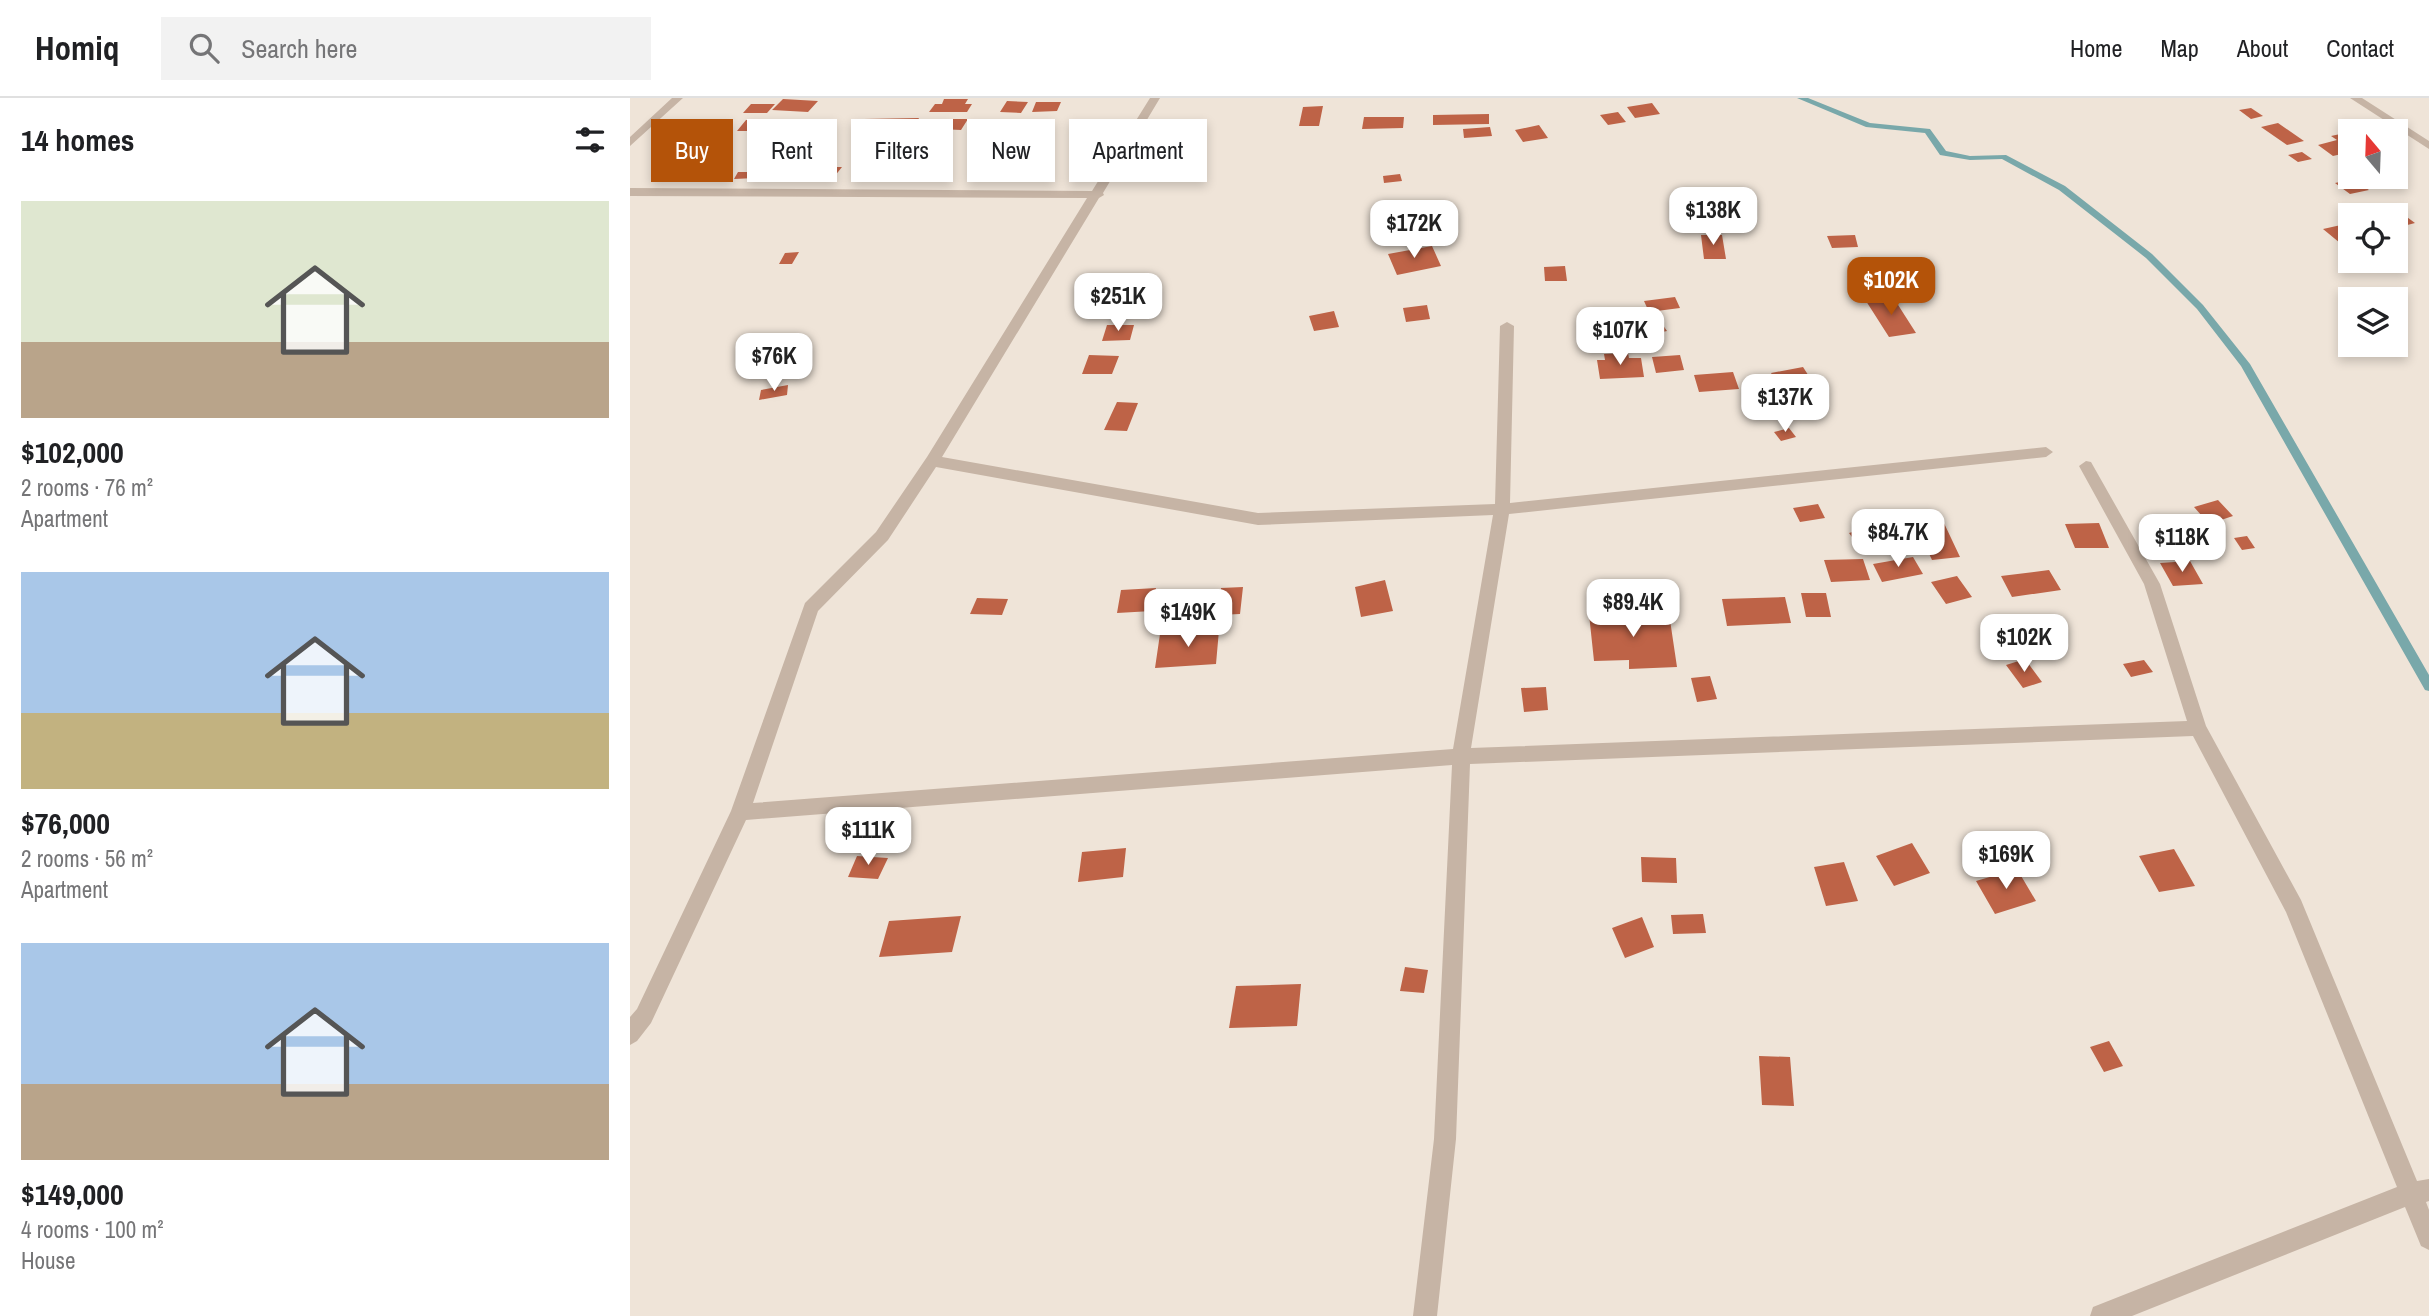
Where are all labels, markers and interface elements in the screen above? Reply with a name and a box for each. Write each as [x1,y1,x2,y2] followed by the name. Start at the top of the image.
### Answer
[161,17,651,80] search box
[35,26,119,70] text: Homiq
[185,29,223,67] icon: search
[241,31,357,66] text: Search here
[2070,32,2122,64] text: Home
[2160,32,2199,64] text: Map
[2237,32,2288,64] text: About
[2326,32,2394,64] text: Contact
[651,119,733,182] chip: Buy
[747,119,837,182] chip: Rent
[851,119,953,182] chip: Filters
[967,119,1055,182] chip: New
[1069,119,1207,182] chip: Apartment
[2338,119,2408,189] north arrow
[2338,119,2408,357] map controls
[21,120,135,160] text: 14 homes
[571,121,609,159] icon: filters
[1664,188,1762,247] pin: $138K
[1685,194,1741,225] text: $138K
[1365,200,1463,260] pin: $172K
[2338,203,2408,273] button: locate
[1386,207,1442,238] text: $172K
[252,247,378,373] icon: home
[1842,258,1940,317] pin: $102K
[1863,264,1919,295] text: $102K
[1069,274,1167,333] pin: $251K
[1090,280,1146,311] text: $251K
[2338,287,2408,357] button: layers
[1571,308,1669,367] pin: $107K
[1592,314,1648,345] text: $107K
[733,334,815,393] pin: $76K
[751,340,797,371] text: $76K
[1736,374,1834,434] pin: $137K
[1757,381,1813,412] text: $137K
[21,432,124,472] text: $102,000
[21,472,153,503] text: 2 rooms · 76 m²
[21,503,108,534] text: Apartment
[1841,510,1955,569] pin: $84.7K
[2133,514,2231,574] pin: $118K
[1868,516,1928,547] text: $84.7K
[2155,521,2209,552] text: $118K
[1576,580,1690,639] pin: $89.4K
[1603,586,1663,617] text: $89.4K
[1139,589,1237,649] pin: $149K
[1160,596,1216,627] text: $149K
[1975,614,2073,674] pin: $102K
[252,618,378,744] icon: home
[1996,621,2052,652] text: $102K
[21,803,110,843] text: $76,000
[819,808,917,867] pin: $111K
[841,814,895,845] text: $111K
[1957,832,2055,891] pin: $169K
[1978,838,2034,869] text: $169K
[21,843,153,874] text: 2 rooms · 56 m²
[21,874,108,905] text: Apartment
[252,989,378,1115] icon: home
[21,1174,124,1214] text: $149,000
[21,1214,164,1245] text: 4 rooms · 100 m²
[21,1245,76,1276] text: House

